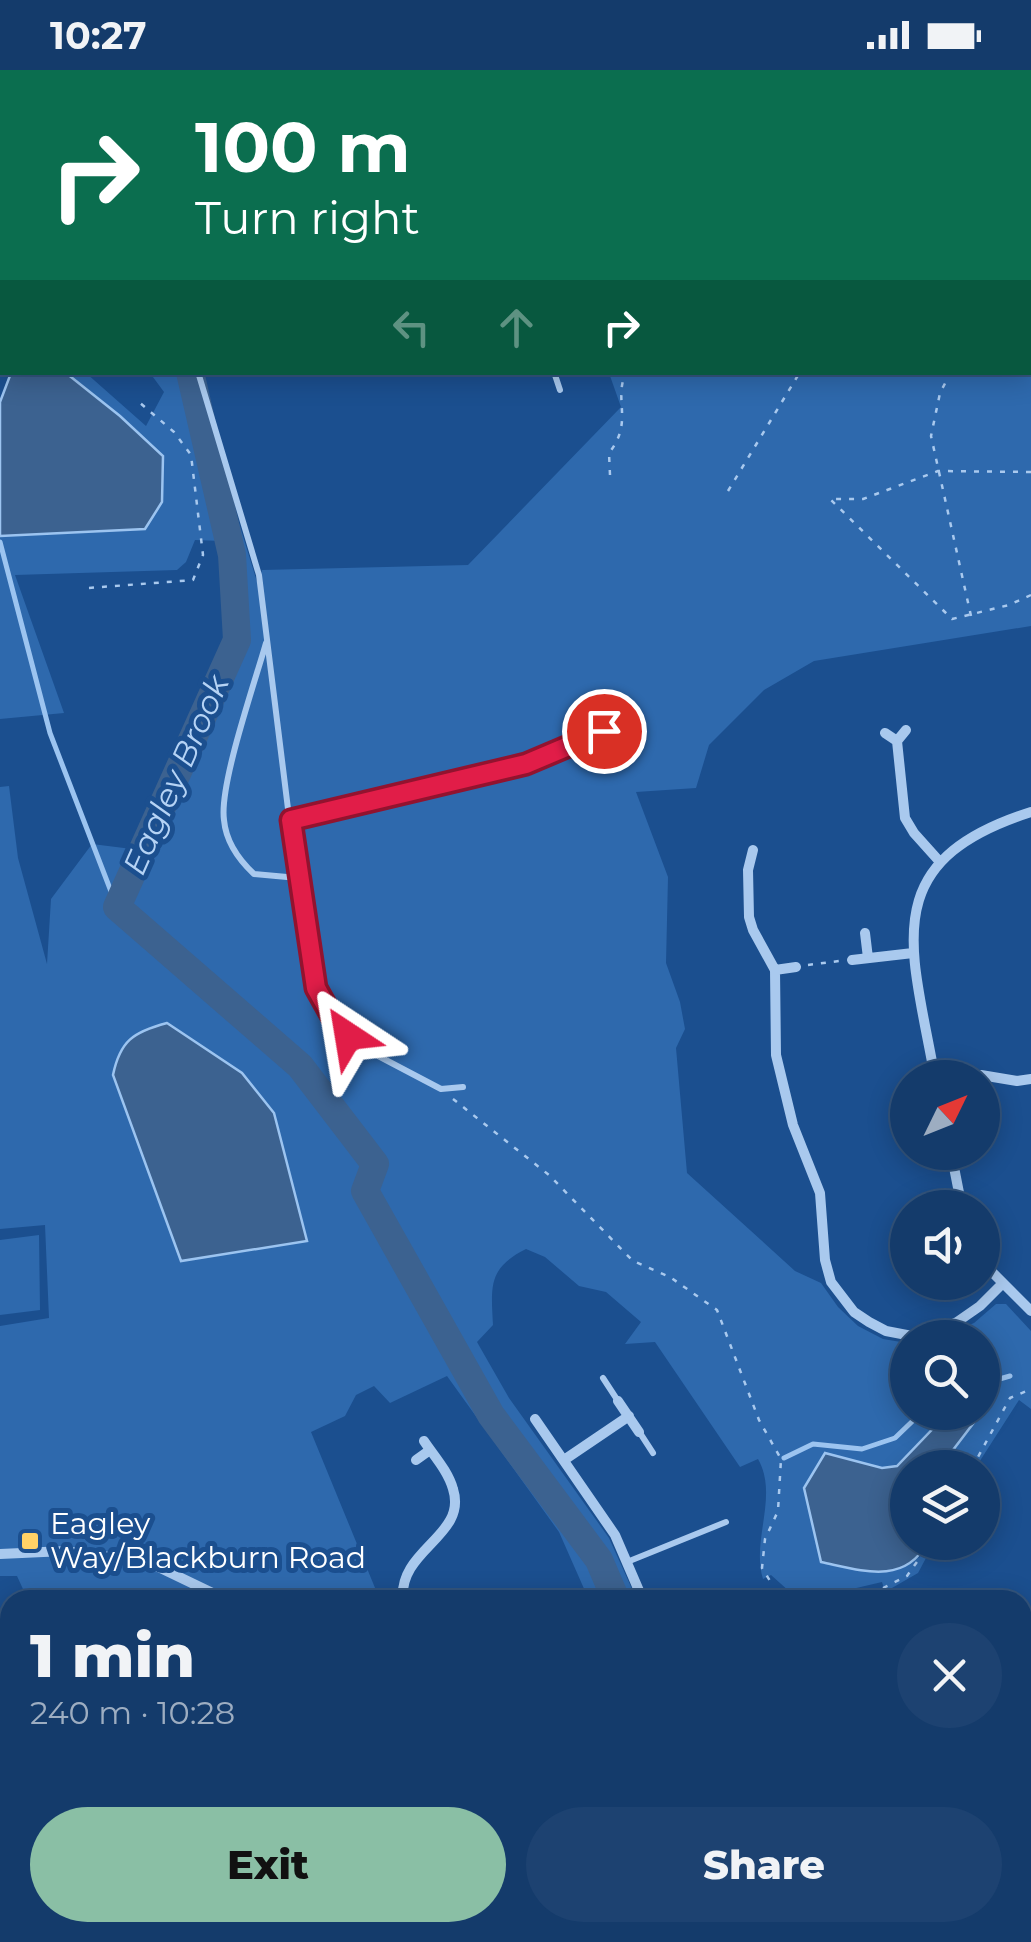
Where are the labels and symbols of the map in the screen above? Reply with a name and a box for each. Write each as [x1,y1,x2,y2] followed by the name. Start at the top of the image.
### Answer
[114,667,238,880] water label: Eagley Brook
[562,689,647,774] pin
[296,984,400,1088] position arrow
[890,1060,1000,1170] north arrow
[50,1505,366,1576] place label: Eagley Way/Blackburn Road
[19,1530,41,1552] marker: Eagley Way/Blackburn Road

